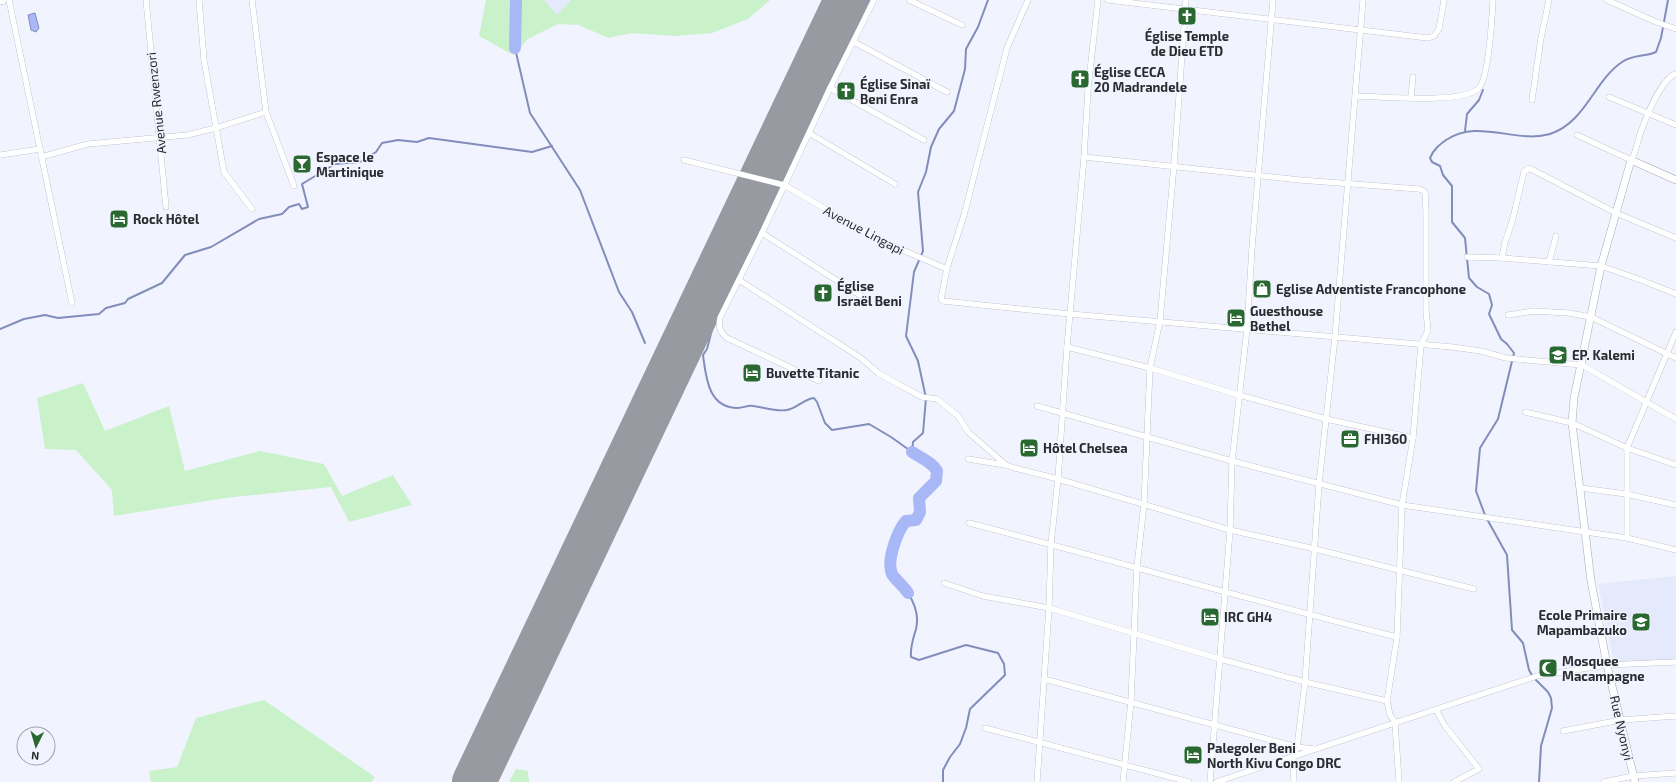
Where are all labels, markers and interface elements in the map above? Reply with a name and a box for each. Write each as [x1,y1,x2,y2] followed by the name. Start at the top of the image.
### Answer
[1176,5,1198,27] church icon: Église Temple de Dieu ETD
[1145,27,1229,59] place label: Église Temple de Dieu ETD
[143,51,169,155] street label: Avenue Rwenzori
[1094,63,1187,95] place label: Église CECA 20 Madrandele
[1069,68,1091,90] church icon: Église CECA 20 Madrandele
[860,75,930,107] place label: Église Sinaï Beni Enra
[835,80,857,102] church icon: Église Sinaï Beni Enra
[316,149,384,180] place label: Espace le Martinique
[291,153,313,175] bar icon: Espace le Martinique
[821,202,907,258] street label: Avenue Lingapi
[108,208,130,230] hotel icon: Rock Hôtel
[133,211,200,227] place label: Rock Hôtel
[837,277,902,309] place label: Église Israël Beni
[1251,278,1273,300] shop icon: Eglise Adventiste Francophone
[1276,281,1466,297] place label: Eglise Adventiste Francophone
[812,282,834,304] church icon: Église Israël Beni
[1250,303,1323,334] place label: Guesthouse Bethel
[1225,307,1247,329] hotel icon: Guesthouse Bethel
[1547,344,1569,366] school or university icon: EP. Kalemi
[1572,347,1635,363] place label: EP. Kalemi
[741,362,763,384] hotel icon: Buvette Titanic
[766,365,860,381] place label: Buvette Titanic
[1339,428,1361,450] office icon: FHI360
[1364,431,1407,447] place label: FHI360
[1018,437,1040,459] hotel icon: Hôtel Chelsea
[1043,440,1128,456] place label: Hôtel Chelsea
[1199,606,1221,628] hotel icon: IRC GH4
[1537,607,1627,638] place label: Ecole Primaire Mapambazuko
[1224,609,1272,625] place label: IRC GH4
[1630,611,1652,633] school or university icon: Ecole Primaire Mapambazuko
[1562,653,1645,684] place label: Mosquee Macampagne
[1537,657,1559,679] mosque icon: Mosquee Macampagne
[1607,694,1637,762] street label: Rue Nyonyi
[16,726,56,766] north arrow
[1207,740,1342,771] place label: Palegoler Beni North Kivu Congo DRC
[1182,744,1204,766] hotel icon: Palegoler Beni North Kivu Congo DRC
[31,750,40,763] text: N

